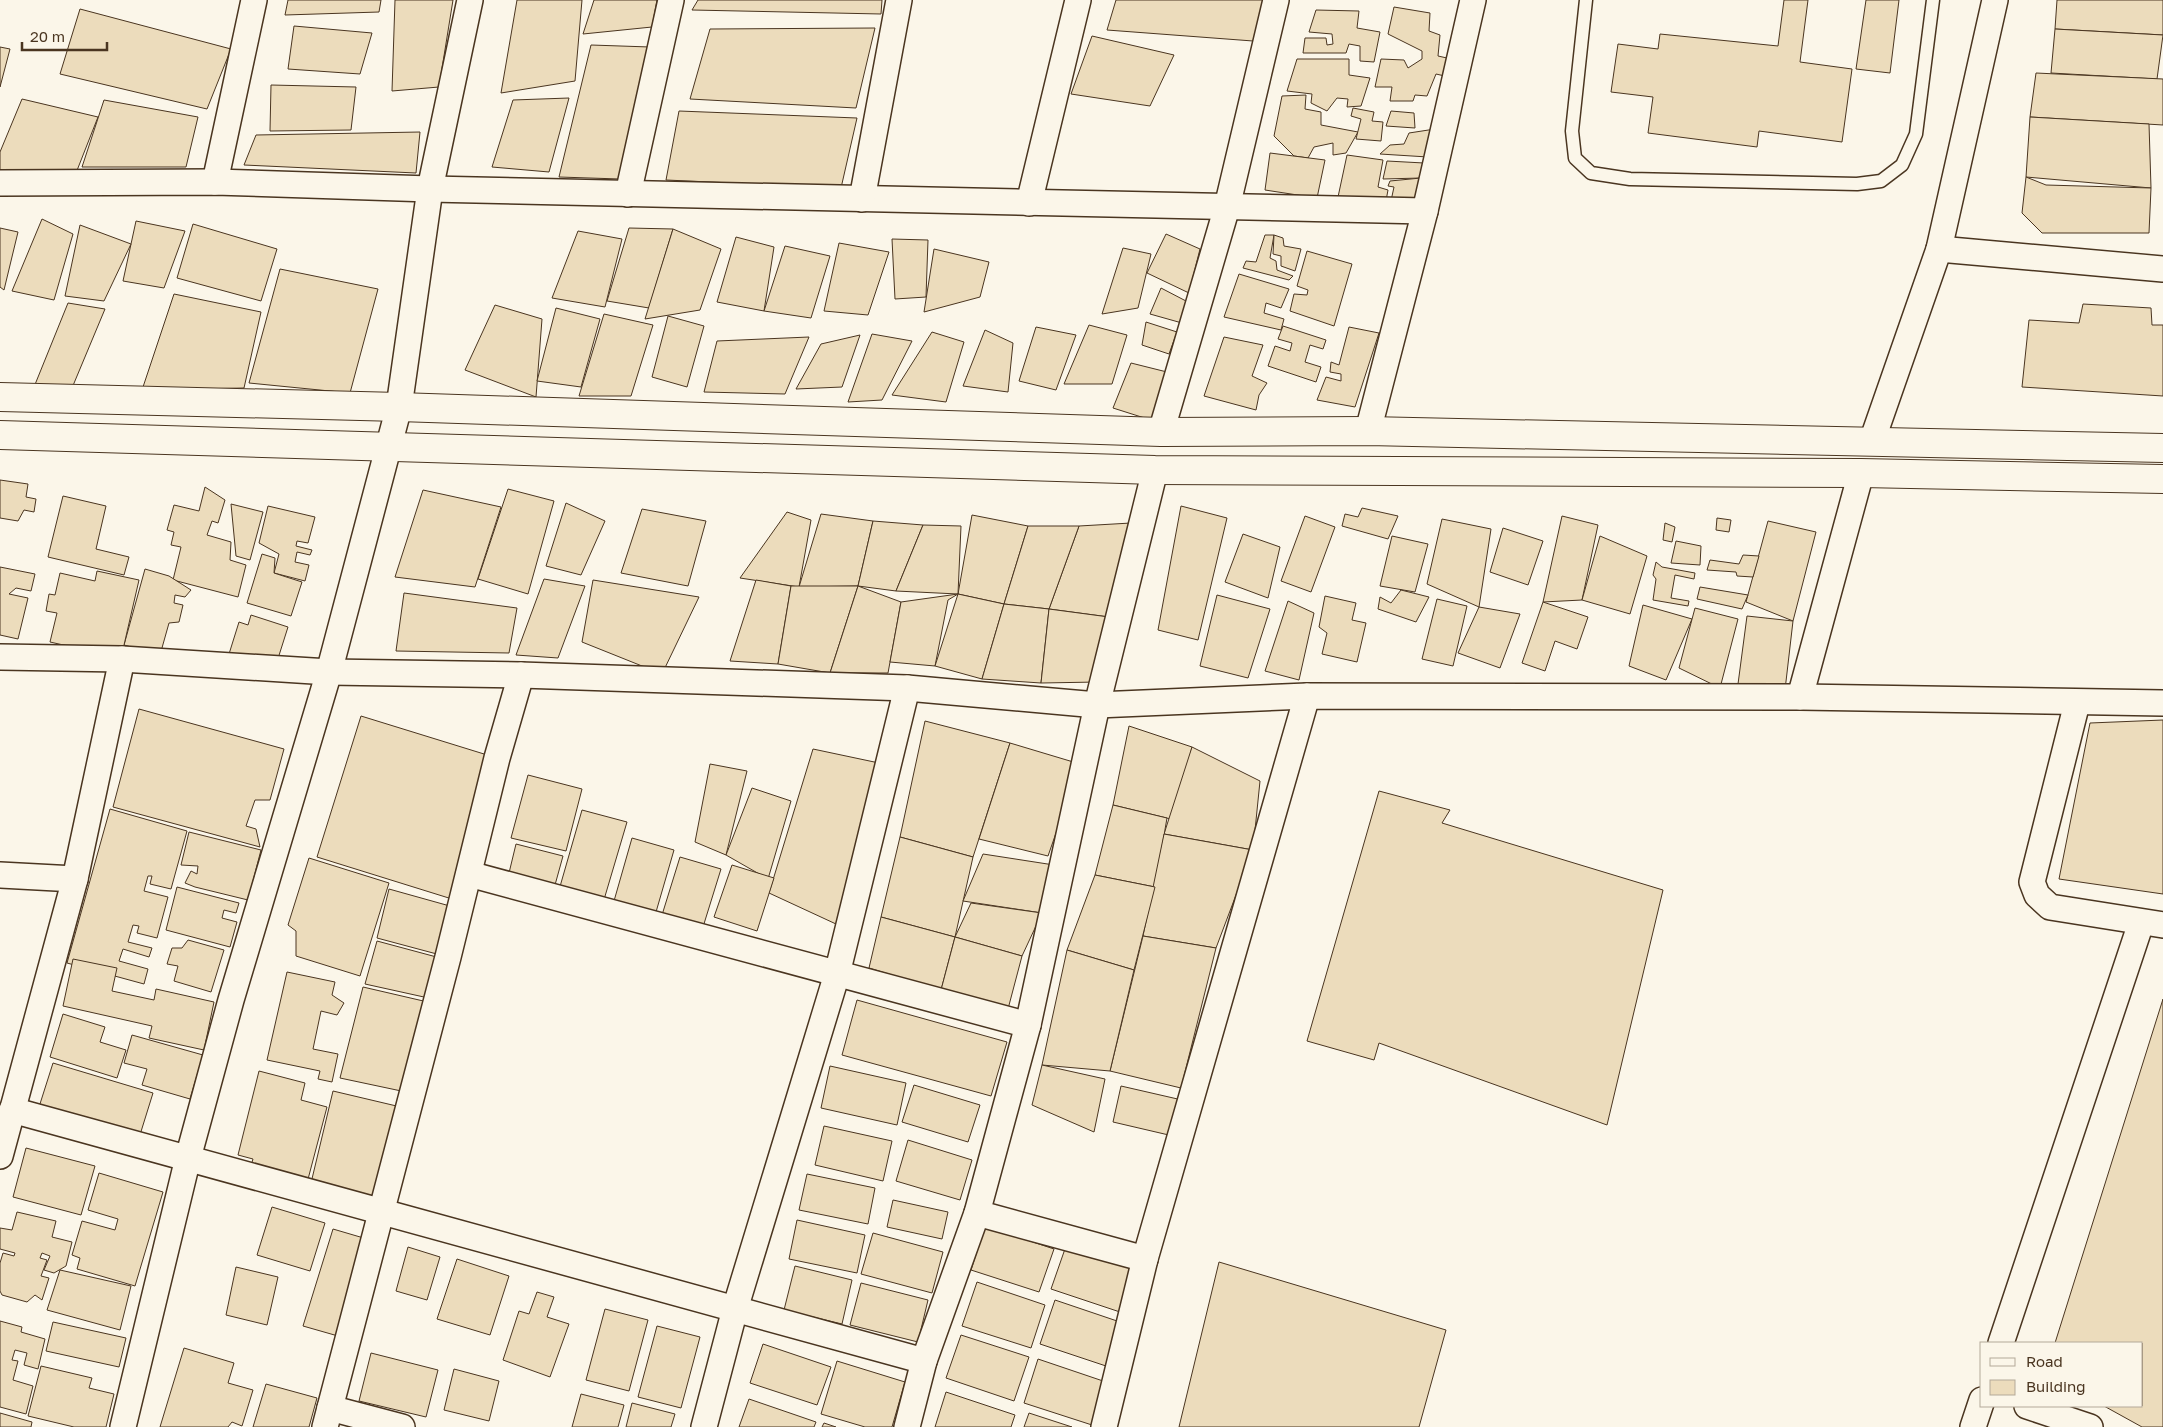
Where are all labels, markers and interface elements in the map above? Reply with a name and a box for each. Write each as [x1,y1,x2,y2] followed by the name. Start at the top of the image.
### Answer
[22,20,108,52] scale bar
[30,27,65,45] text: 20 m
[1980,1342,2143,1407] legend
[2026,1352,2063,1370] text: Road
[2026,1377,2086,1395] text: Building

